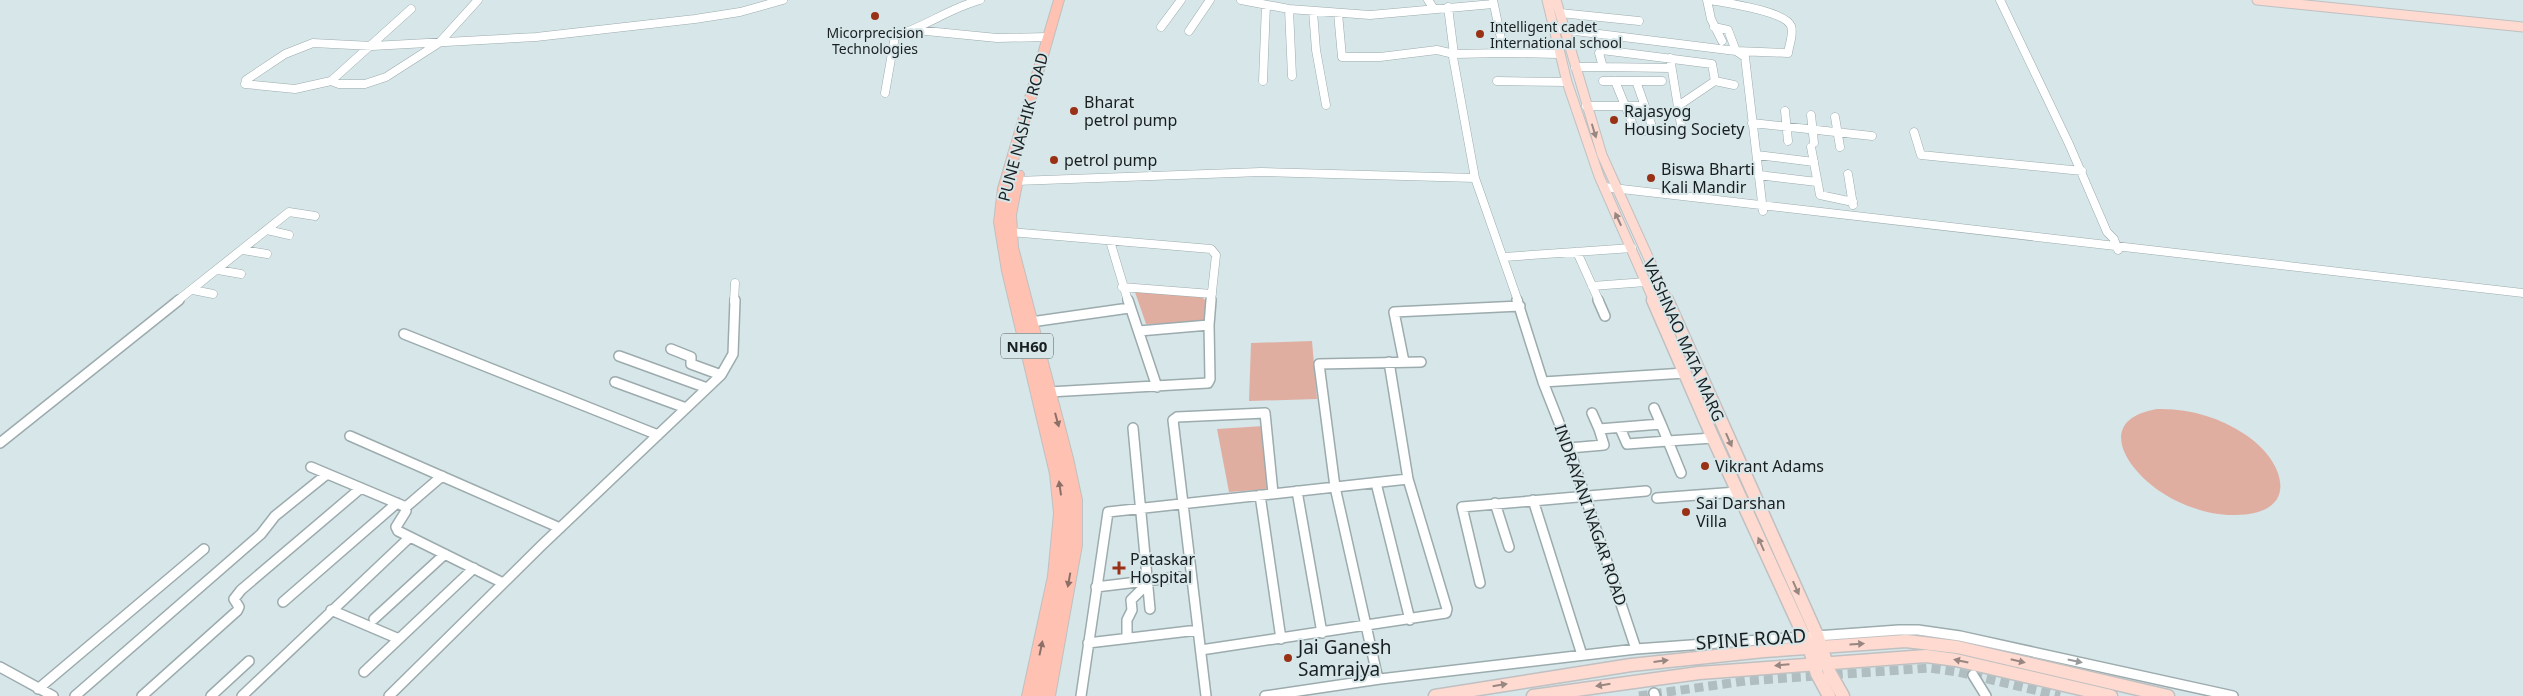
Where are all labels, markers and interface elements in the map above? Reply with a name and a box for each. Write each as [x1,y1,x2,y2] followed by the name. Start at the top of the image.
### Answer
[869,10,881,22] marker: Micorprecision Technologies
[1490,17,1622,52] place label: Intelligent cadet International school
[826,23,924,58] place label: Micorprecision Technologies
[1474,28,1486,40] marker: Intelligent cadet International school
[993,50,1053,204] street label: PUNE NASHIK ROAD
[1084,91,1177,131] place label: Bharat petrol pump
[1624,100,1745,140] place label: Rajasyog Housing Society
[1068,105,1080,117] marker: Bharat petrol pump
[1608,114,1620,126] marker: Rajasyog Housing Society
[1591,123,1598,138] one-way arrow
[1064,149,1157,171] place label: petrol pump
[1048,154,1060,166] marker: petrol pump
[1661,158,1755,198] place label: Biswa Bharti Kali Mandir
[1645,172,1657,184] marker: Biswa Bharti Kali Mandir
[1614,212,1622,226] one-way arrow
[1638,255,1730,425] street label: VAISHNAO MATA MARG
[1001,334,1053,358] road number: NH60
[1053,413,1061,428] one-way arrow
[1550,421,1632,609] street label: INDRAYANI NAGAR ROAD
[1726,433,1734,447] one-way arrow
[1715,455,1824,477] place label: Vikrant Adams
[1699,460,1711,472] marker: Vikrant Adams
[1056,480,1064,496] one-way arrow
[1696,492,1786,532] place label: Sai Darshan Villa
[1680,506,1692,518] marker: Sai Darshan Villa
[1756,537,1764,551] one-way arrow
[1130,548,1196,588] place label: Pataskar Hospital
[1112,561,1126,575] marker: Pataskar Hospital
[1064,573,1072,589] one-way arrow
[1792,581,1800,595] one-way arrow
[1695,622,1807,656] street label: SPINE ROAD
[1296,634,1391,682] place label: Jai Ganesh Samrajya
[1037,640,1045,656] one-way arrow
[1850,640,1866,648] one-way arrow
[1282,652,1294,664] marker: Jai Ganesh Samrajya
[1653,657,1669,665] one-way arrow
[1954,657,1969,665] one-way arrow
[2010,657,2025,665] one-way arrow
[2068,658,2084,666] one-way arrow
[1774,661,1790,669] one-way arrow
[1492,681,1508,689] one-way arrow
[1595,681,1611,689] one-way arrow

